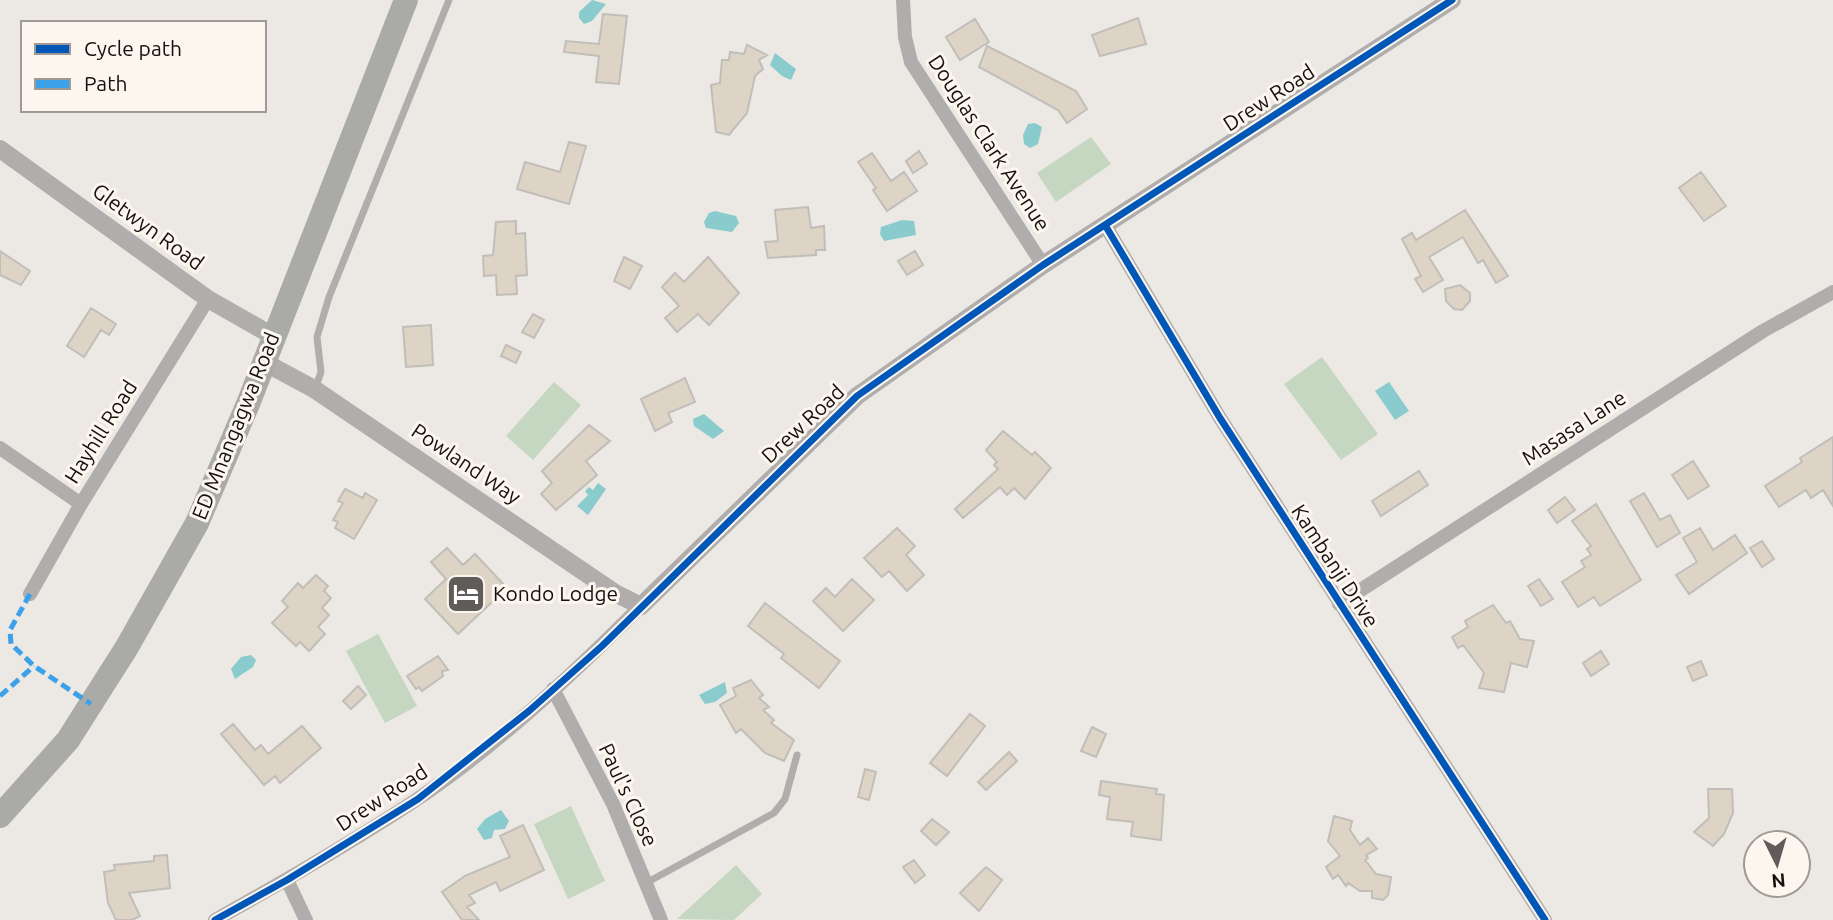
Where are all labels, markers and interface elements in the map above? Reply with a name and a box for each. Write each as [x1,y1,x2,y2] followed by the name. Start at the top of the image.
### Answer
[21,21,266,112] legend
[84,36,182,60] text: Cycle path
[924,50,1056,235] street label: Douglas Clark Avenue
[1218,59,1319,136] street label: Drew Road
[84,71,127,95] text: Path
[88,178,209,274] street label: Gletwyn Road
[187,329,284,523] street label: ED Mnangagwa Road
[59,376,141,487] street label: Hayhill Road
[756,379,848,467] street label: Drew Road
[1517,385,1630,470] street label: Masasa Lane
[408,418,526,508] street label: Powland Way
[1287,500,1384,631] street label: Kambanji Drive
[445,573,487,615] hotel icon: Kondo Lodge
[493,581,618,605] place label: Kondo Lodge
[595,739,663,850] street label: Paul's Close
[331,759,432,836] street label: Drew Road
[1742,829,1812,899] north arrow
[1770,869,1787,893] text: N

